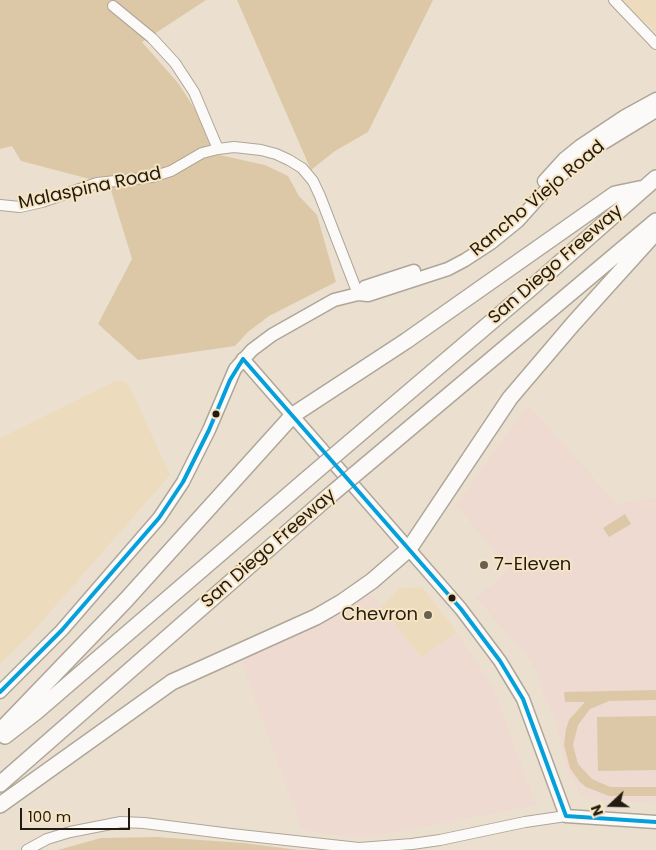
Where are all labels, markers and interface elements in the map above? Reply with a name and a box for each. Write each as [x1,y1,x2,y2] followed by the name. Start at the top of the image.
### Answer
[466,136,610,262] street label: Rancho Viejo Road
[17,163,163,215] street label: Malaspina Road
[484,201,628,329] street label: San Diego Freeway
[211,409,221,419] unlabelled marker
[197,485,341,613] street label: San Diego Freeway
[494,554,571,576] place label: 7-Eleven
[478,559,490,571] marker: 7-Eleven
[447,593,457,603] unlabelled marker
[342,604,418,626] place label: Chevron
[422,609,434,621] marker: Chevron
[586,780,636,830] north arrow
[22,798,132,830] scale bar
[586,802,608,819] text: N
[28,806,71,827] text: 100 m

